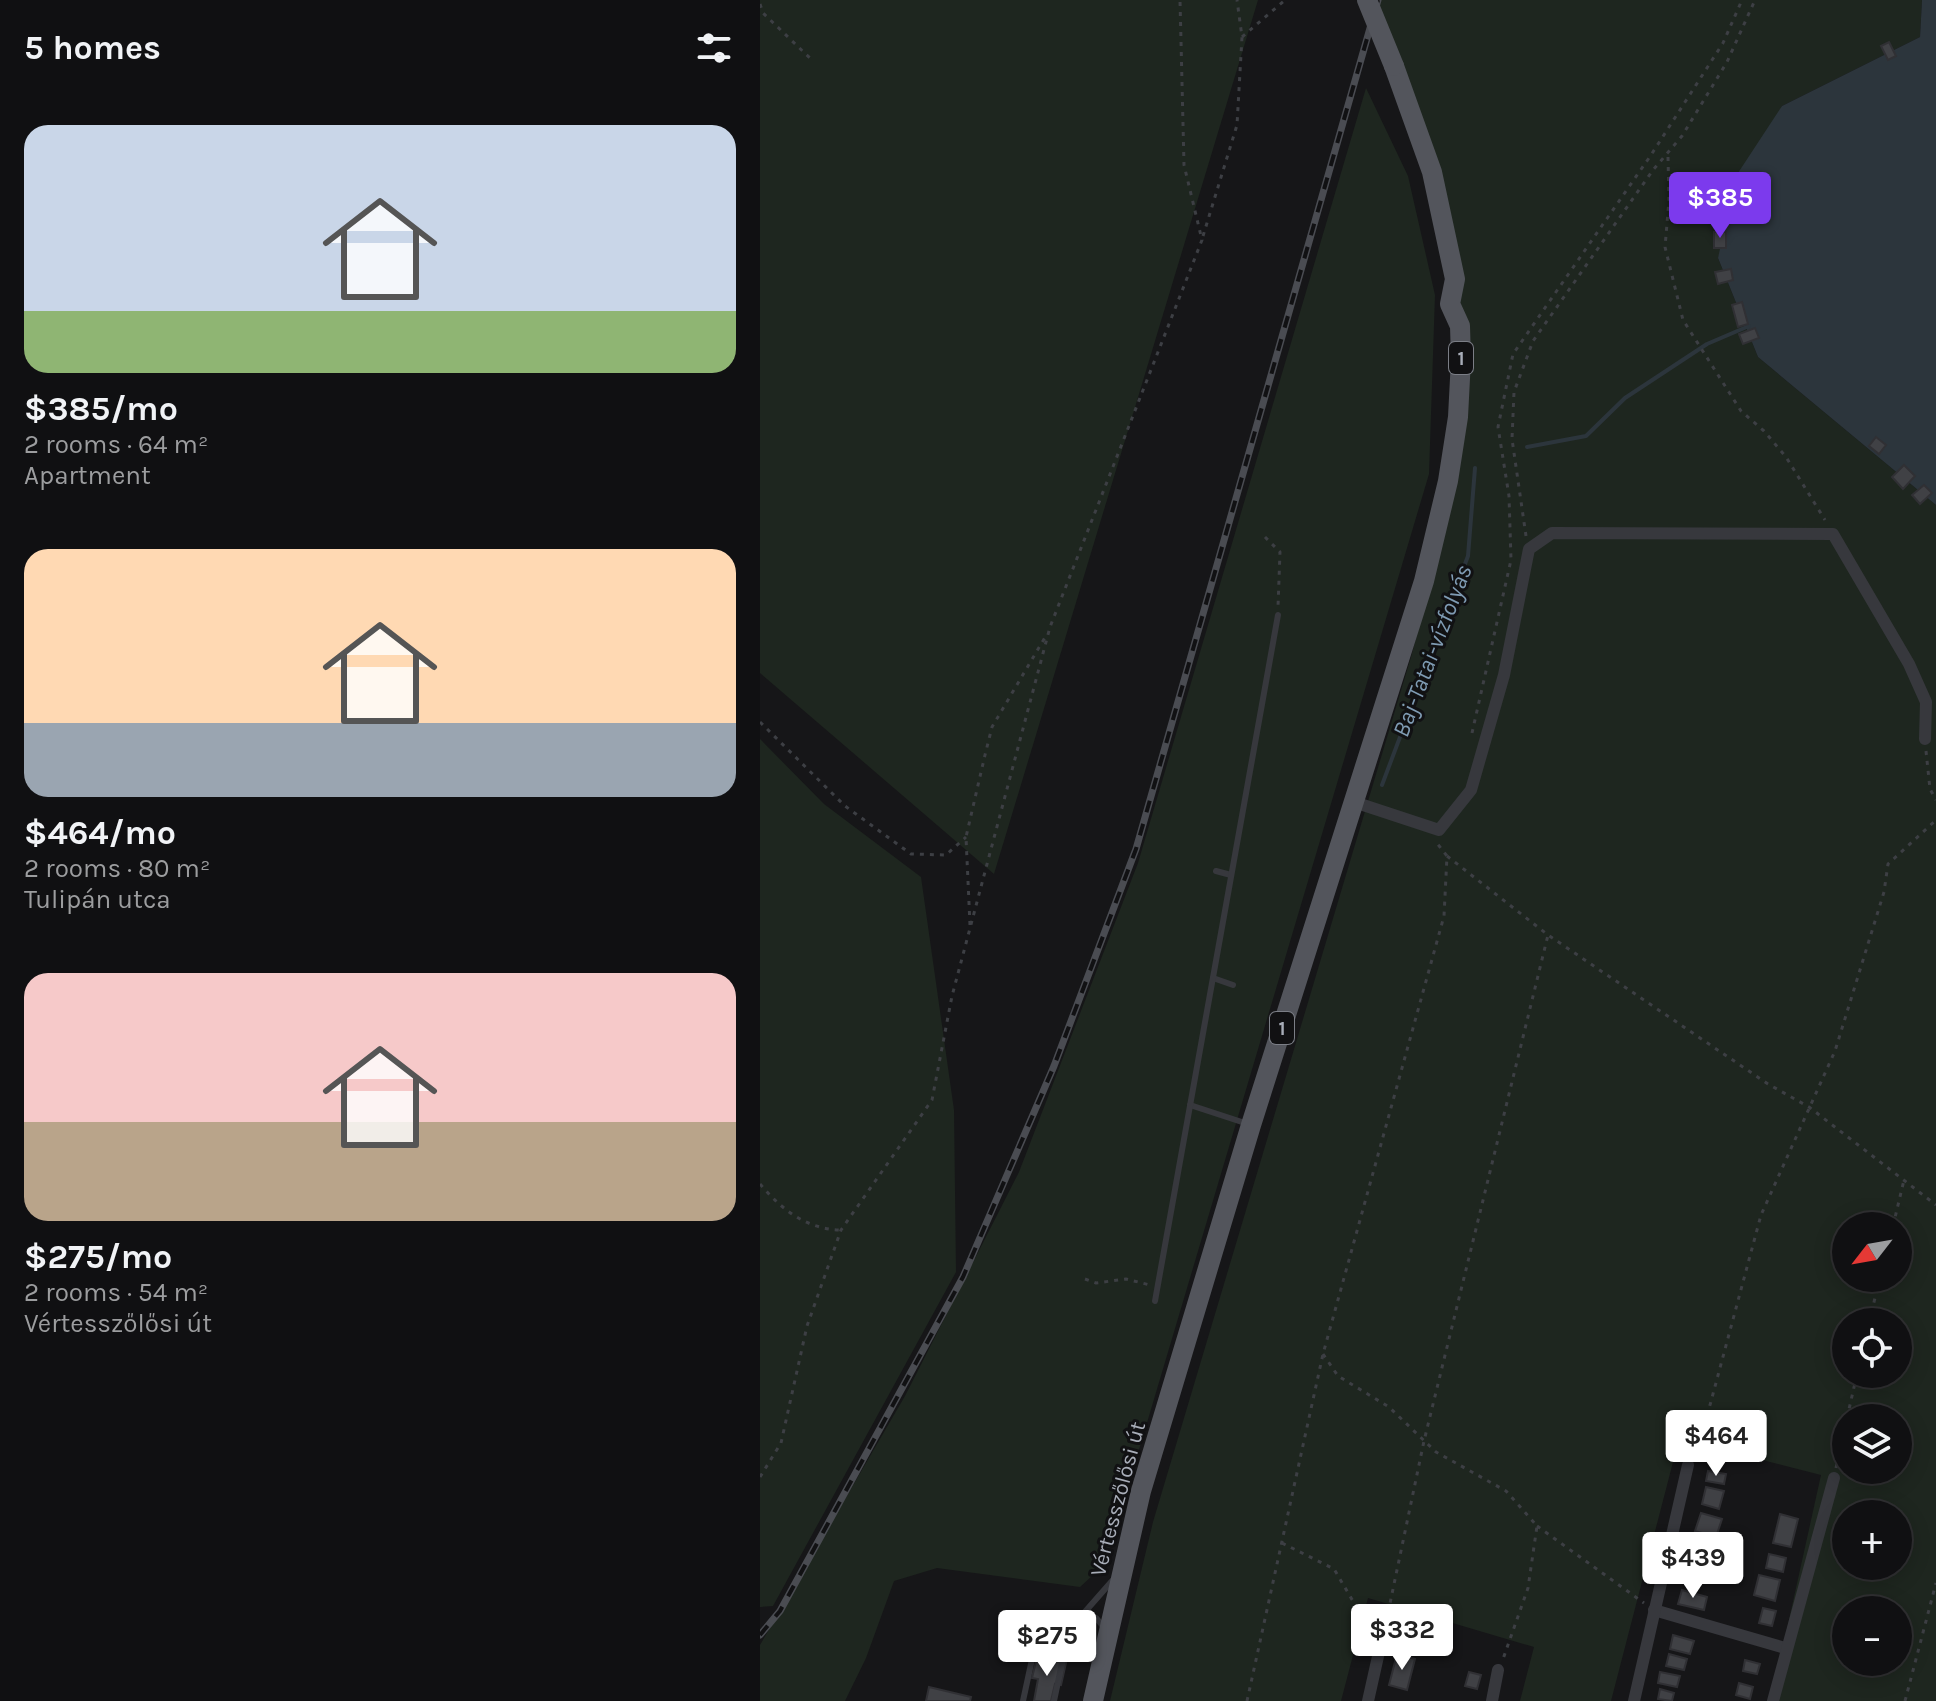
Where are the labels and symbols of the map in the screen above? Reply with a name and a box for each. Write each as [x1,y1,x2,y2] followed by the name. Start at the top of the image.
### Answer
[1673,172,1767,240] pin: $385
[1449,342,1473,374] road number: 1
[1386,561,1478,741] water label: Baj-Tatai-vízfolyás
[1270,1012,1294,1044] road number: 1
[1832,1212,1912,1292] north arrow
[1669,1410,1763,1478] pin: $464
[1085,1419,1151,1579] street label: Vértesszőlősi út
[1646,1532,1740,1600] pin: $439
[1355,1604,1449,1672] pin: $332
[1000,1610,1094,1678] pin: $275

